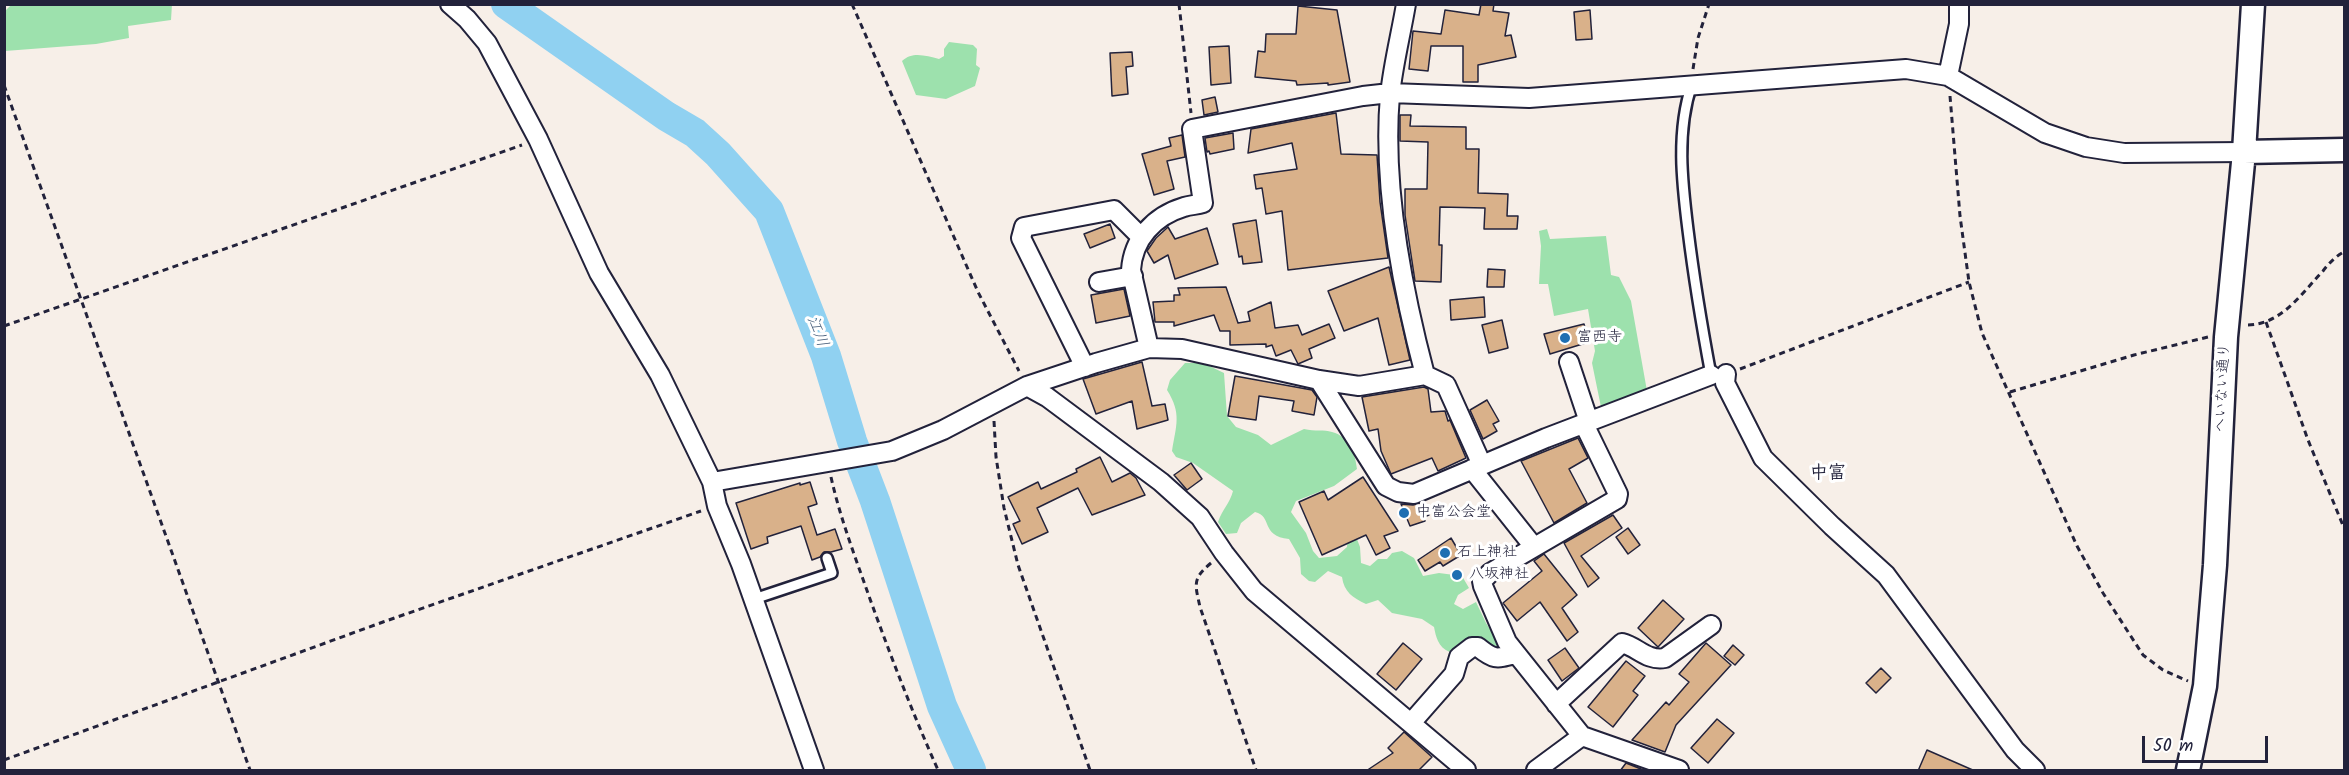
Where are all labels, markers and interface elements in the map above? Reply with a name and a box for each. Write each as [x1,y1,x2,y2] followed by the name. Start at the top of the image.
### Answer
[801,314,831,350] water label: 江川
[1577,329,1622,347] place label: 富西寺
[1558,331,1572,345] marker: 富西寺
[2213,343,2235,433] street label: へいない通り
[1810,464,1846,486] district label: 中富
[1416,504,1491,522] place label: 中富公会堂
[1397,506,1411,520] marker: 中富公会堂
[1457,544,1517,562] place label: 石上神社
[1438,546,1452,560] marker: 石上神社
[1469,566,1529,584] place label: 八坂神社
[1450,568,1464,582] marker: 八坂神社
[2145,724,2271,762] scale bar
[2153,732,2193,761] text: 50 m

